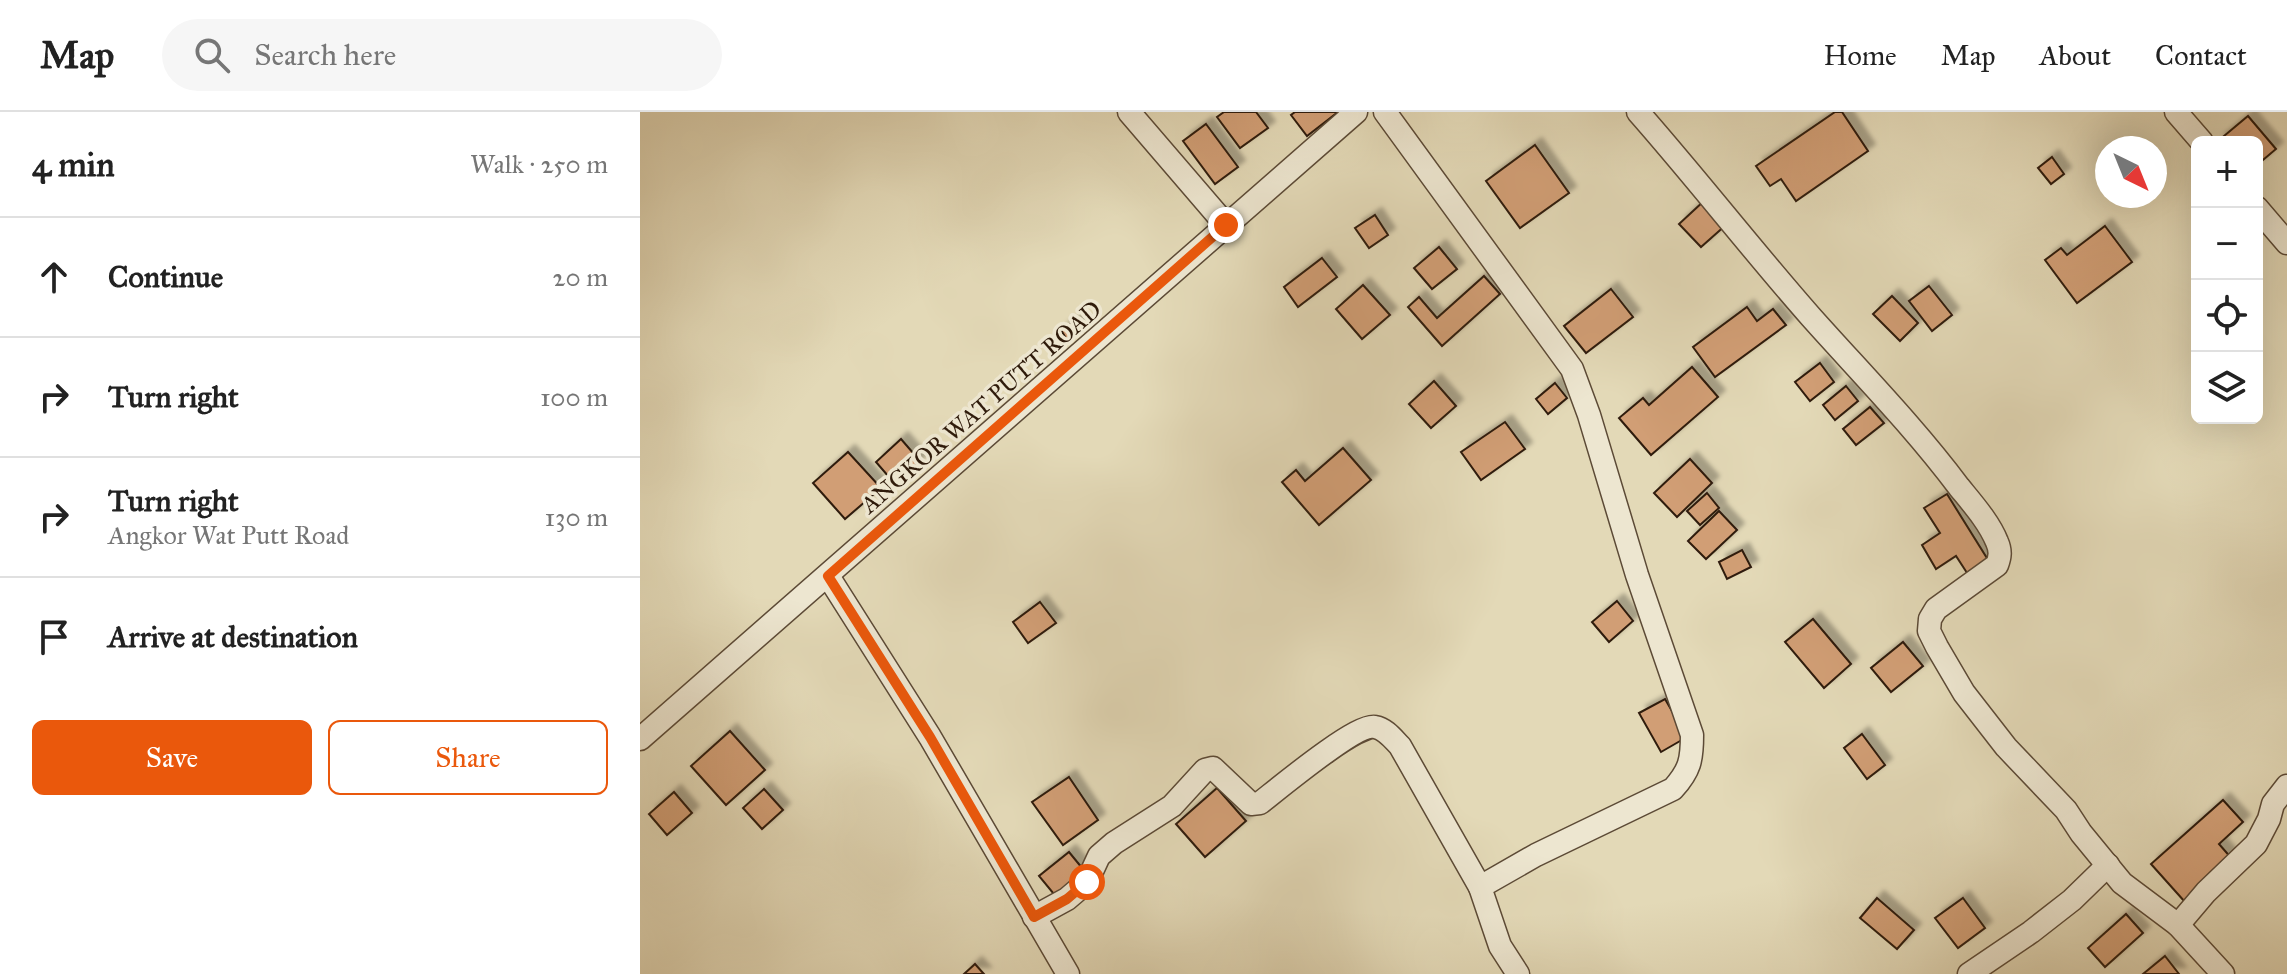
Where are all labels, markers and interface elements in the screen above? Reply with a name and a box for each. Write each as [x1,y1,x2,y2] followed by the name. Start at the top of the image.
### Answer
[162,19,722,91] search box
[40,32,114,78] text: Map
[190,33,234,77] icon: search
[254,37,396,73] text: Search here
[1824,38,1897,73] text: Home
[1941,38,1995,73] text: Map
[2039,38,2111,73] text: About
[2155,38,2247,73] text: Contact
[2095,136,2167,208] north arrow
[2191,136,2263,424] map controls
[2191,136,2263,208] button: +
[32,144,115,185] text: 4 min
[470,148,608,180] text: Walk · 250 m
[1208,207,1244,243] route end
[2191,208,2263,280] button: −
[32,255,76,299] icon: ahead
[108,259,223,295] text: Continue
[553,261,608,293] text: 20 m
[2191,280,2263,352] button: locate
[854,294,1108,521] street label: ANGKOR WAT PUTT ROAD
[2191,352,2263,424] button: layers
[32,375,76,419] icon: right
[108,379,239,415] text: Turn right
[540,381,608,413] text: 100 m
[108,483,239,519] text: Turn right
[32,495,76,539] icon: right
[545,501,608,533] text: 130 m
[108,519,349,551] text: Angkor Wat Putt Road
[32,615,76,659] icon: arrive
[108,619,358,655] text: Arrive at destination
[32,720,312,795] button: Save
[328,720,608,795] button: Share
[1069,864,1105,900] route start

